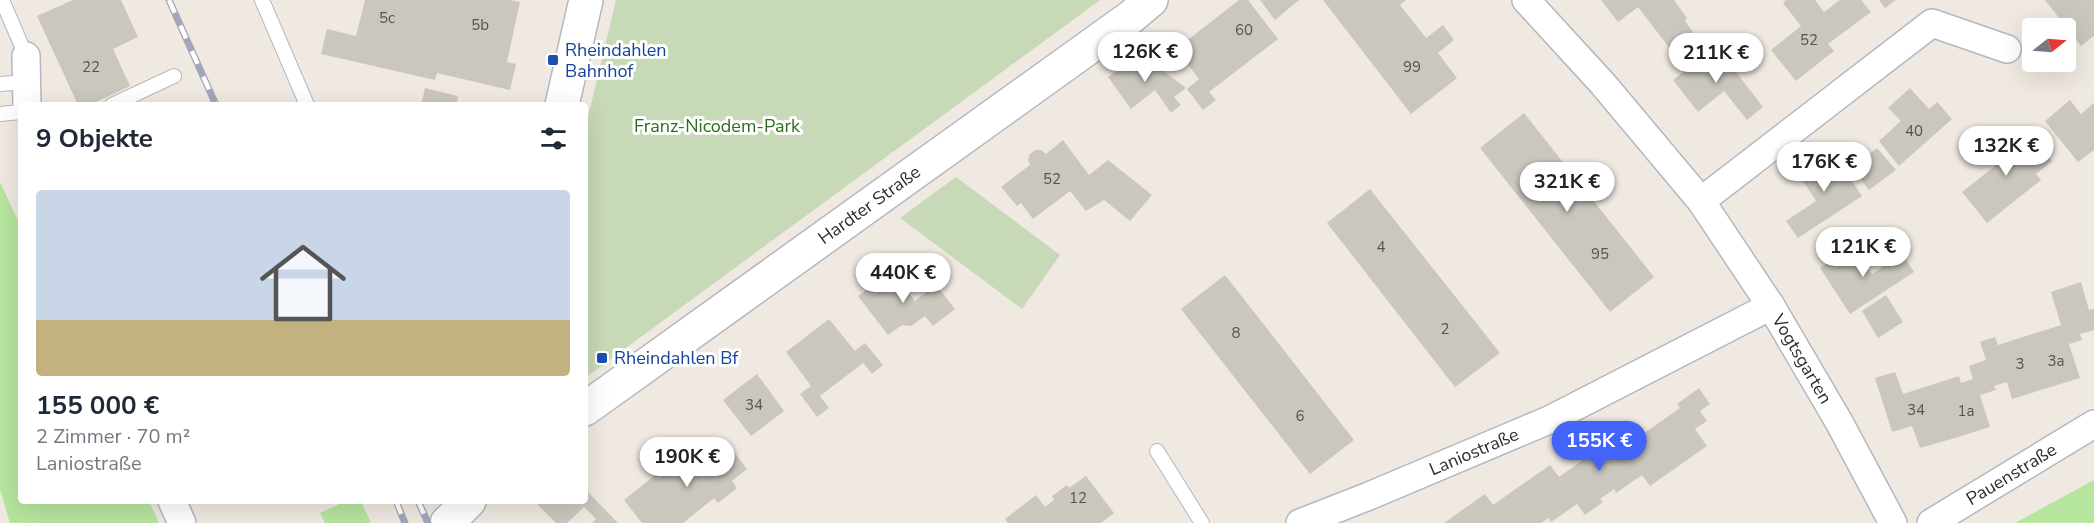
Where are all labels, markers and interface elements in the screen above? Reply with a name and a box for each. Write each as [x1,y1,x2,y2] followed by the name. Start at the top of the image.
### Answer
[379,8,395,28] house number: 5c
[471,15,489,35] house number: 5b
[2022,18,2076,72] north arrow
[2022,18,2076,72] map controls
[1235,20,1253,40] house number: 60
[1800,30,1818,50] house number: 52
[1096,32,1194,83] pin: 126K €
[1667,33,1765,84] pin: 211K €
[565,38,667,83] place label: Rheindahlen Bahnhof
[1112,38,1178,65] text: 126K €
[1683,39,1749,66] text: 211K €
[546,53,560,67] marker: Rheindahlen Bahnhof
[82,57,100,77] house number: 22
[1403,57,1421,77] house number: 99
[634,114,801,138] park label: Franz-Nicodem-Park
[36,121,153,156] text: 9 Objekte
[1905,121,1923,141] house number: 40
[537,122,570,155] icon: filters
[1957,126,2055,177] pin: 132K €
[1973,132,2039,159] text: 132K €
[1775,142,1873,193] pin: 176K €
[1791,148,1857,175] text: 176K €
[813,160,925,250] street label: Hardter Straße
[1518,162,1616,213] pin: 321K €
[1534,168,1600,195] text: 321K €
[1043,169,1061,189] house number: 52
[1814,227,1912,278] pin: 121K €
[249,229,357,337] icon: home
[1830,233,1896,260] text: 121K €
[1376,237,1386,257] house number: 4
[1591,244,1609,264] house number: 95
[854,253,952,304] pin: 440K €
[870,259,936,286] text: 440K €
[1766,309,1838,408] street label: Vogtsgarten
[1440,319,1450,339] house number: 2
[1231,323,1241,343] house number: 8
[614,346,739,370] place label: Rheindahlen Bf
[595,351,609,365] marker: Rheindahlen Bf
[2048,351,2064,371] house number: 3a
[2015,354,2025,374] house number: 3
[36,388,159,423] text: 155 000 €
[745,395,763,415] house number: 34
[1907,400,1925,420] house number: 34
[1958,401,1974,421] house number: 1a
[1295,406,1305,426] house number: 6
[1550,421,1648,472] pin: 155K €
[1425,422,1522,481] street label: Laniostraße
[36,423,190,450] text: 2 Zimmer · 70 m²
[1566,427,1632,454] text: 155K €
[638,437,736,488] pin: 190K €
[1962,438,2061,511] street label: Pauenstraße
[654,443,720,470] text: 190K €
[36,450,142,477] text: Laniostraße
[1069,488,1087,508] house number: 12

